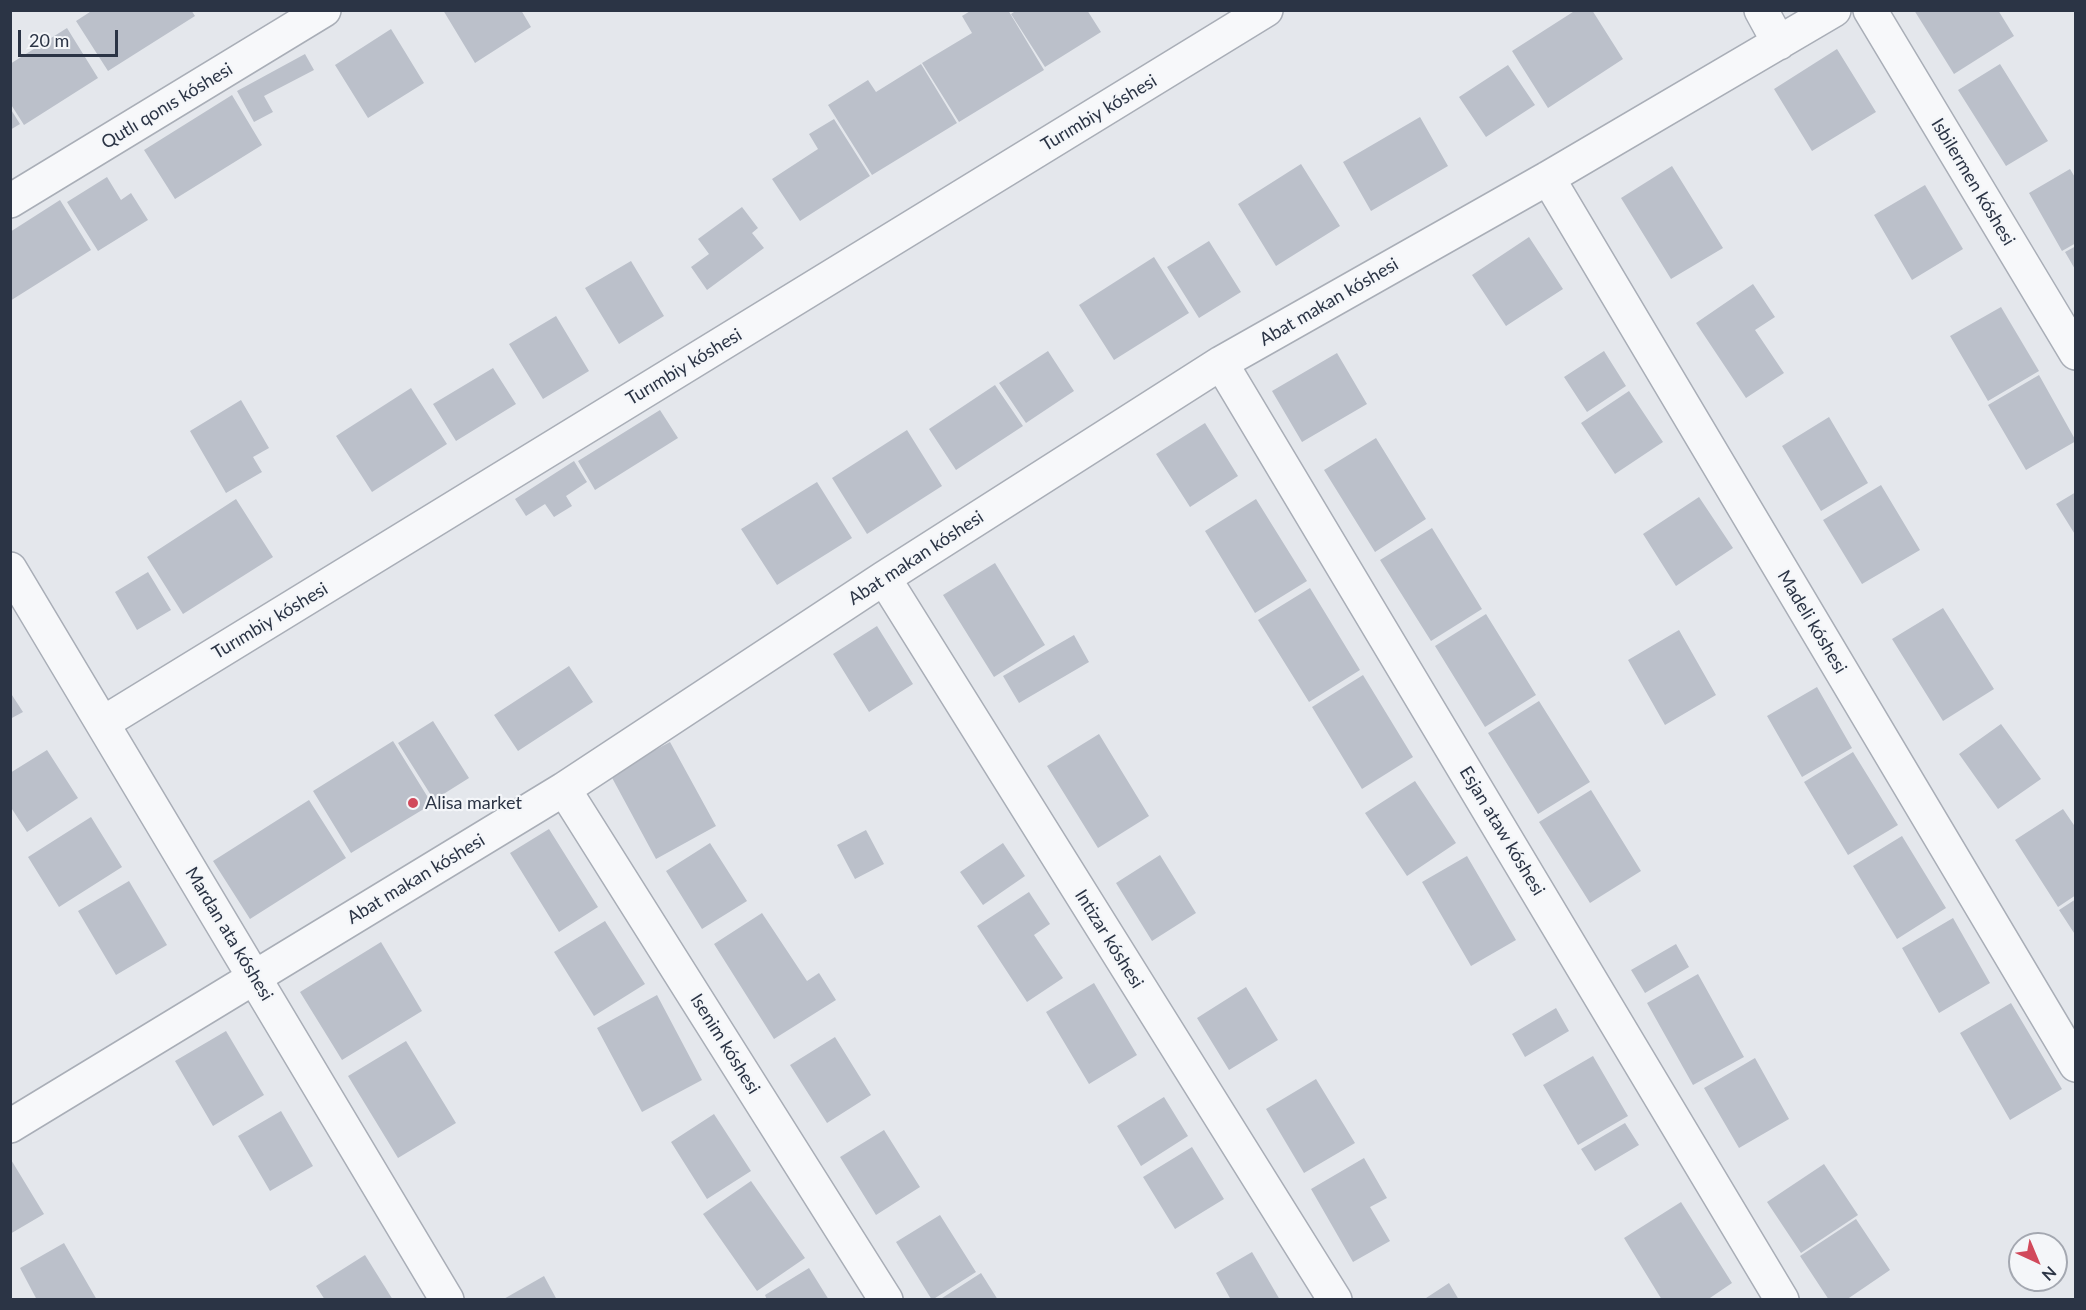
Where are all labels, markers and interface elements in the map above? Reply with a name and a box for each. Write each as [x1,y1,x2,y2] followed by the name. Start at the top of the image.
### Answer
[21,18,122,56] scale bar
[29,29,69,51] text: 20 m
[97,58,237,154] street label: Qutlı qonıs kóshesi
[1037,70,1161,156] street label: Turımbiy kóshesi
[1927,114,2019,250] street label: Isbilermen kóshesi
[1256,253,1402,351] street label: Abat makan kóshesi
[622,324,746,410] street label: Turımbiy kóshesi
[844,506,988,610] street label: Abat makan kóshesi
[1773,567,1851,677] street label: Madeli kóshesi
[208,578,332,664] street label: Turımbiy kóshesi
[1455,762,1549,900] street label: Esjan ataw kóshesi
[425,792,522,814] place label: Alisa market
[406,796,420,810] marker: Alisa market
[343,829,489,929] street label: Abat makan kóshesi
[180,863,278,1005] street label: Mardan ata kóshesi
[1070,886,1148,992] street label: Intizar kóshesi
[686,990,764,1098] street label: Isenim kóshesi
[2008,1232,2068,1292] north arrow
[2038,1263,2061,1285] text: N

